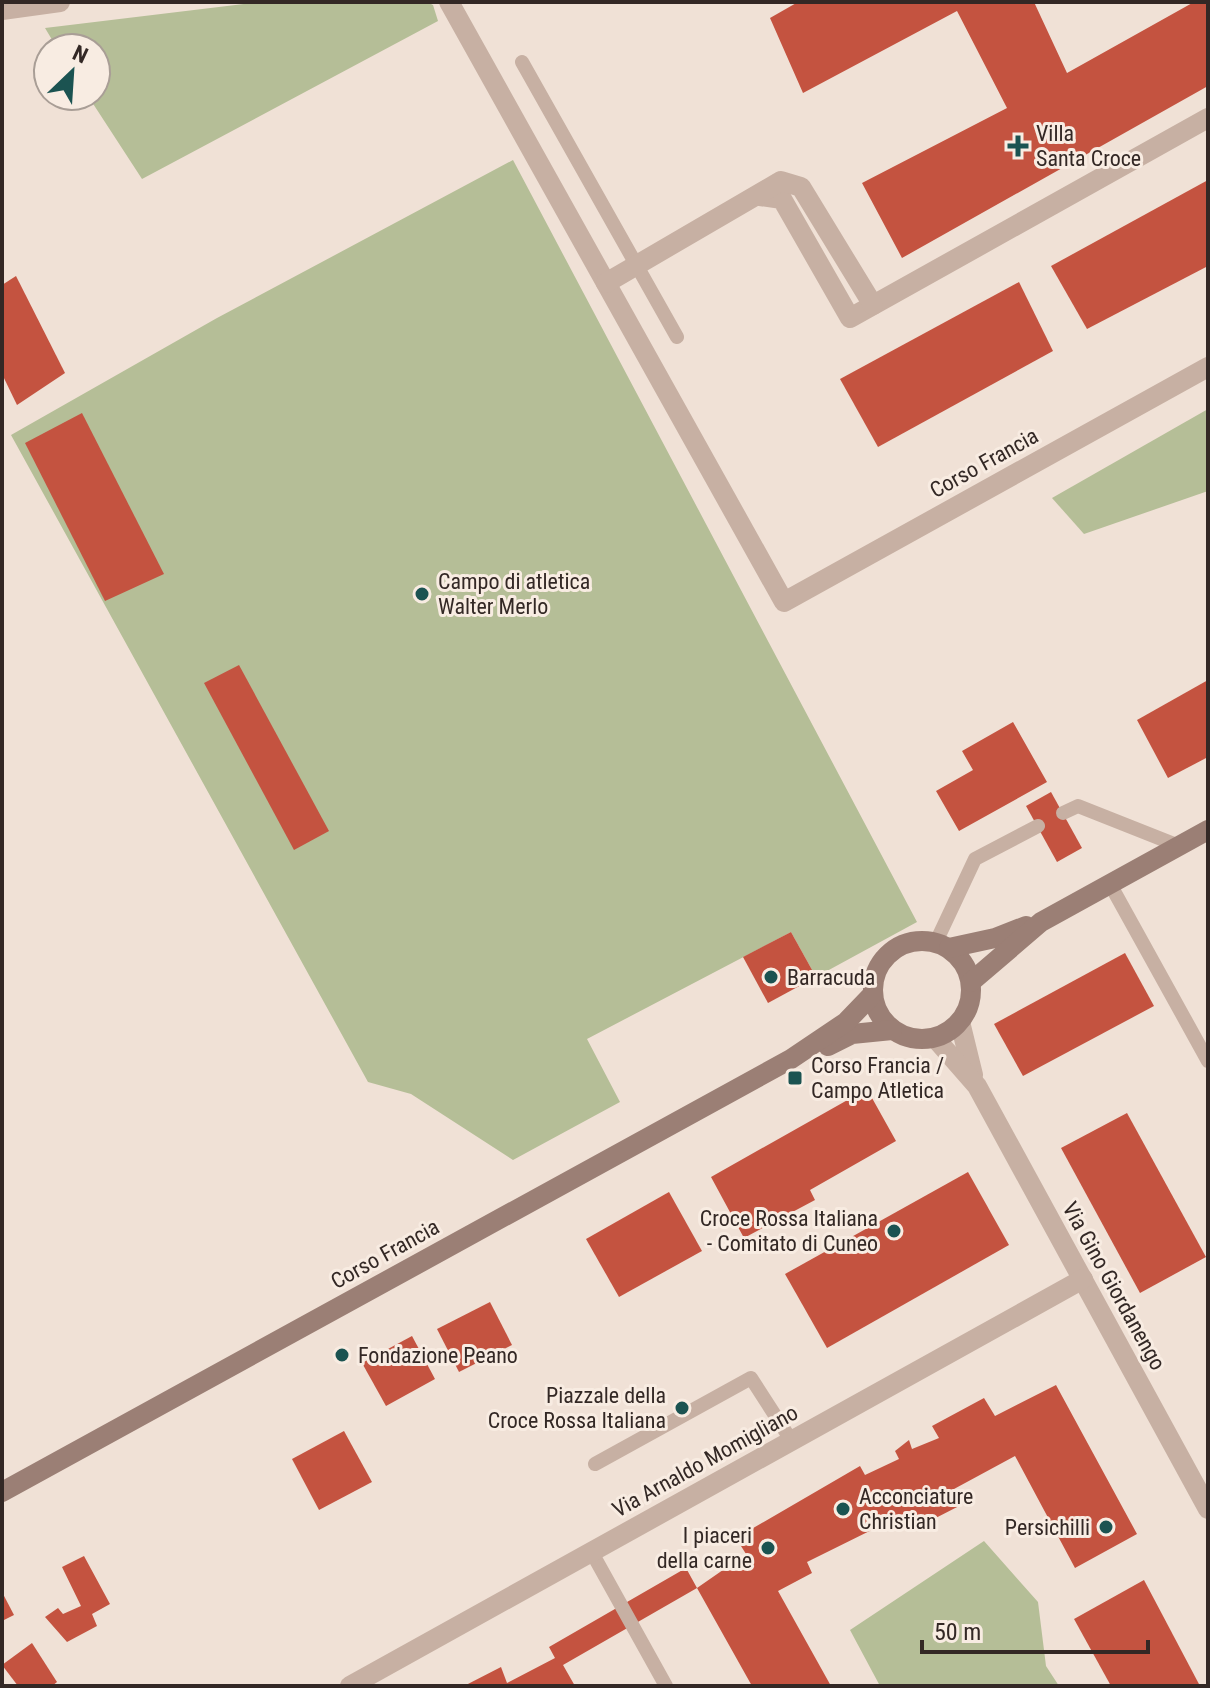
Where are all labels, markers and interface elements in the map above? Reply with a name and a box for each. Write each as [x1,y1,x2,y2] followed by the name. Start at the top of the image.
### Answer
[32,32,112,112] north arrow
[69,40,92,69] text: N
[1036,121,1141,171] place label: Villa Santa Croce
[1007,135,1029,157] marker: Villa Santa Croce
[926,423,1042,503] street label: Corso Francia
[438,569,590,619] place label: Campo di atletica Walter Merlo
[413,585,431,603] marker: Campo di atletica Walter Merlo
[787,965,875,990] place label: Barracuda
[762,968,780,986] marker: Barracuda
[811,1053,944,1103] place label: Corso Francia / Campo Atletica
[786,1069,804,1087] marker: Corso Francia / Campo Atletica
[1057,1198,1171,1374] street label: Via Gino Giordanengo
[700,1206,878,1256] place label: Croce Rossa Italiana - Comitato di Cuneo
[327,1214,443,1294] street label: Corso Francia
[885,1222,903,1240] marker: Croce Rossa Italiana - Comitato di Cuneo
[358,1343,518,1368] place label: Fondazione Peano
[333,1346,351,1364] marker: Fondazione Peano
[488,1383,666,1433] place label: Piazzale della Croce Rossa Italiana
[673,1399,691,1417] marker: Piazzale della Croce Rossa Italiana
[608,1400,802,1522] street label: Via Arnaldo Momigliano
[859,1484,973,1534] place label: Acconciature Christian
[834,1500,852,1518] marker: Acconciature Christian
[1005,1515,1090,1540] place label: Persichilli
[1097,1518,1115,1536] marker: Persichilli
[657,1523,752,1573] place label: I piaceri della carne
[759,1539,777,1557] marker: I piaceri della carne
[922,1604,1148,1654] scale bar
[934,1618,981,1646] text: 50 m

